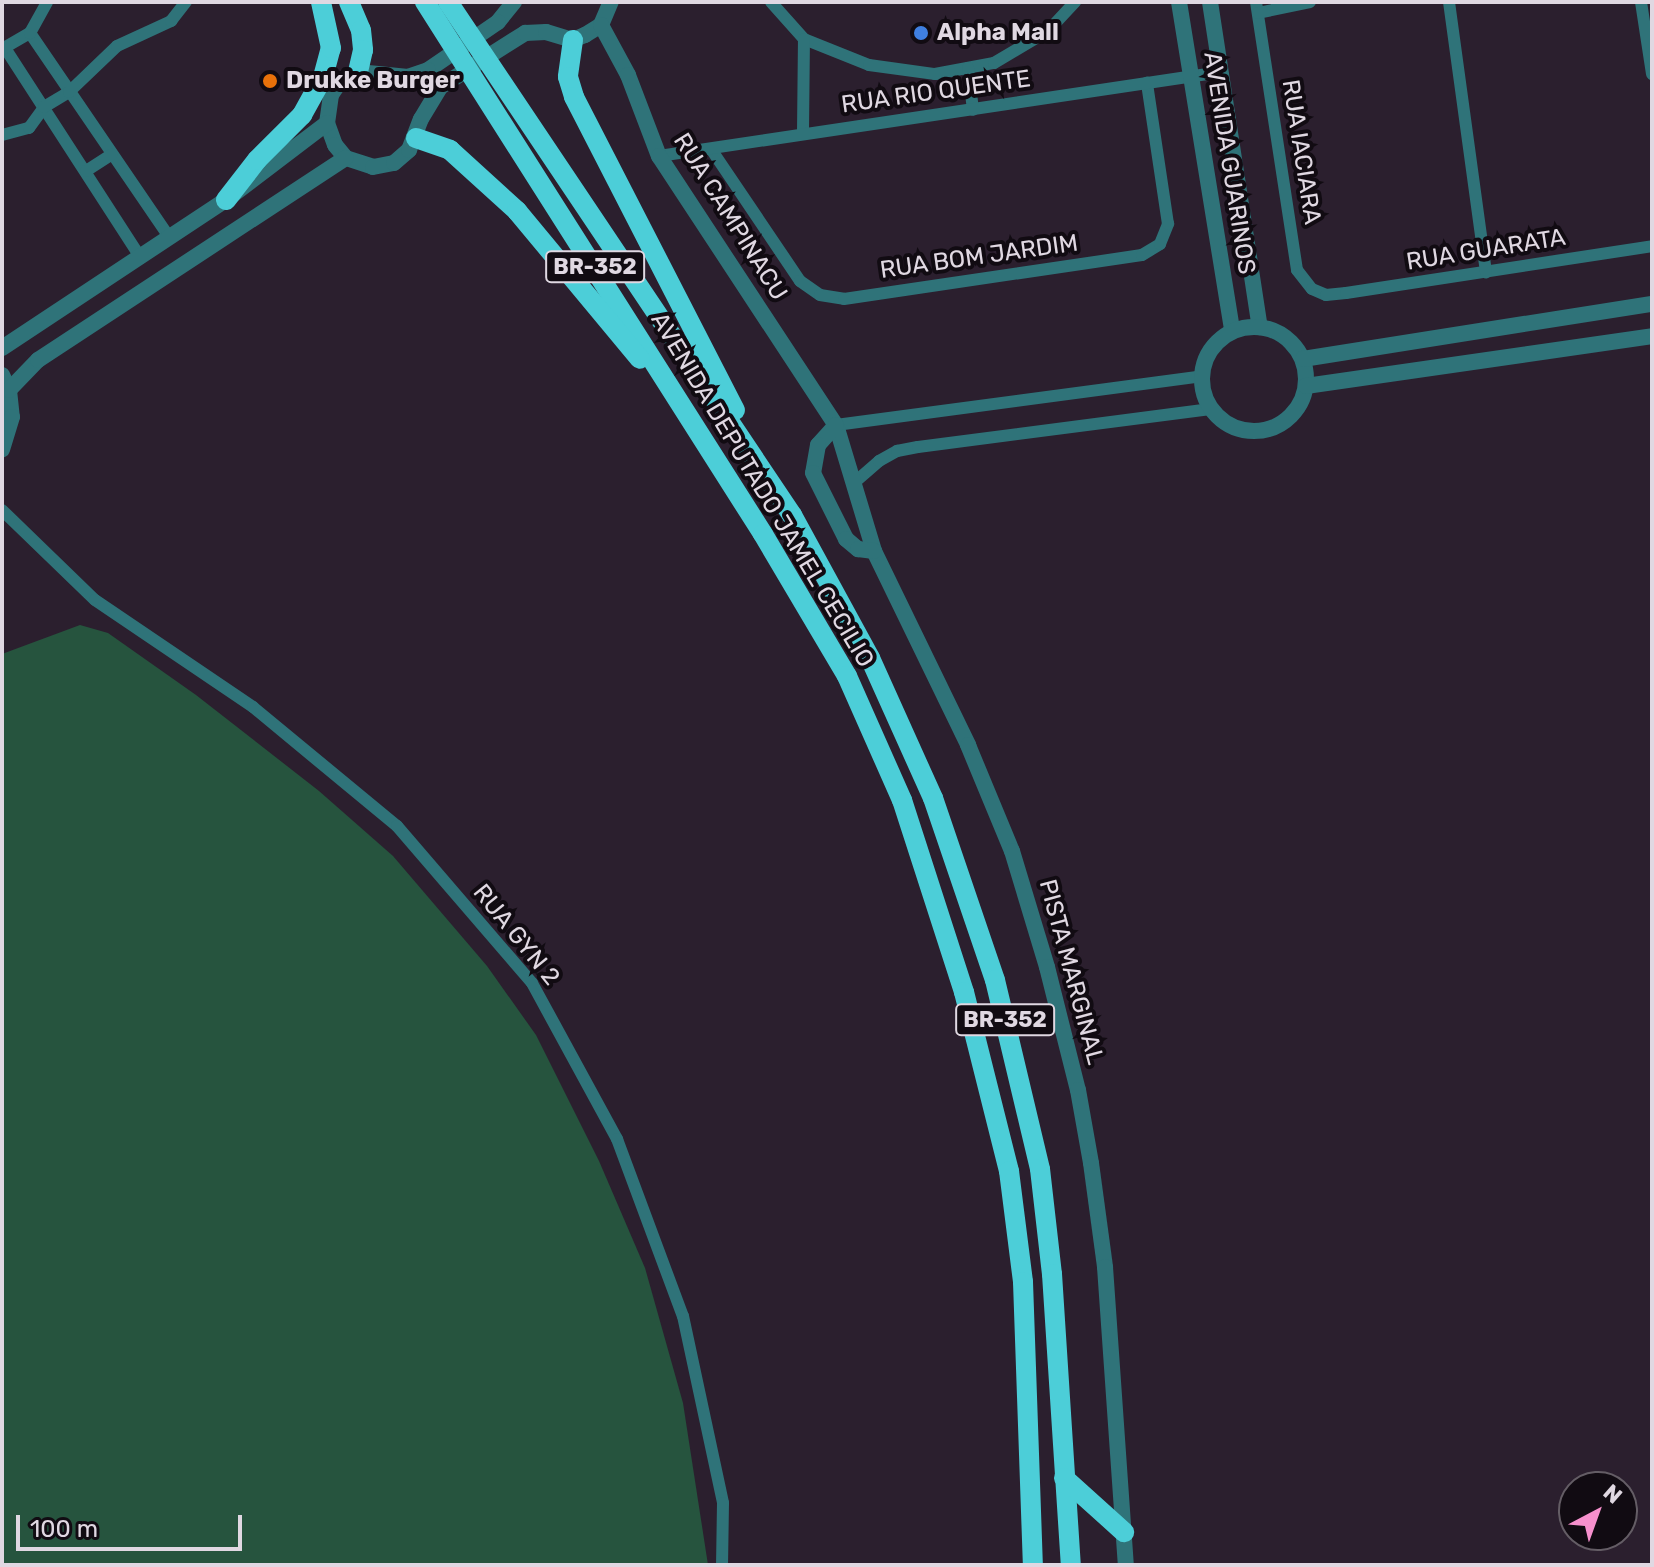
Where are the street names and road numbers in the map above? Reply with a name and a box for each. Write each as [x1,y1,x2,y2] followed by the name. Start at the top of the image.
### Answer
[1197,49,1261,277] street label: AVENIDA GUARINOS
[839,64,1033,120] street label: RUA RIO QUENTE
[1275,77,1327,227] street label: RUA IACIARA
[667,128,793,306] street label: RUA CAMPINACU
[1404,223,1568,277] street label: RUA GUARATA
[878,229,1080,285] street label: RUA BOM JARDIM
[545,249,645,285] road number: BR-352
[644,307,880,673] street label: AVENIDA DEPUTADO JAMEL CECILIO
[1032,876,1110,1068] street label: PISTA MARGINAL
[466,878,566,992] street label: RUA GYN 2
[955,1002,1055,1038] road number: BR-352

